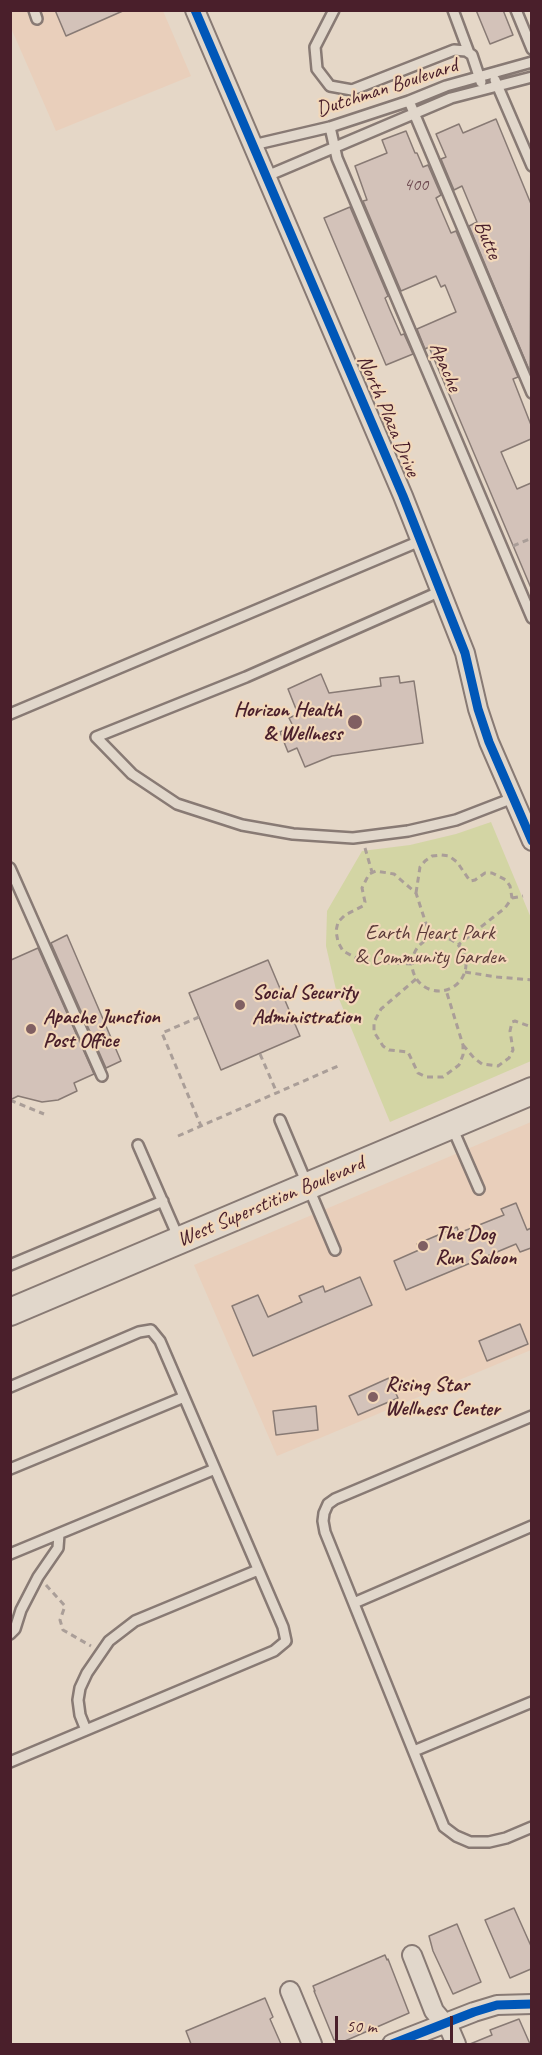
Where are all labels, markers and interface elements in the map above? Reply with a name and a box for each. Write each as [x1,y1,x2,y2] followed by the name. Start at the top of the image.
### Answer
[313,53,461,123] street label: Dutchman Boulevard
[404,174,428,196] house number: 400
[468,217,506,263] street label: Butte
[423,338,467,396] street label: Apache
[351,351,425,481] street label: North Plaza Drive
[234,697,342,747] place label: Horizon Health & Wellness
[346,713,364,731] marker: Horizon Health & Wellness
[355,920,505,970] park label: Earth Heart Park & Community Garden
[252,980,361,1030] place label: Social Security Administration
[233,998,247,1012] marker: Social Security Administration
[43,1004,160,1054] place label: Apache Junction Post Office
[24,1022,38,1036] marker: Apache Junction Post Office
[174,1151,368,1253] street label: West Superstition Boulevard
[435,1221,516,1271] place label: The Dog Run Saloon
[416,1239,430,1253] marker: The Dog Run Saloon
[385,1372,500,1422] place label: Rising Star Wellness Center
[366,1390,380,1404] marker: Rising Star Wellness Center
[338,2004,456,2042] scale bar
[346,2015,377,2037] text: 50 m

